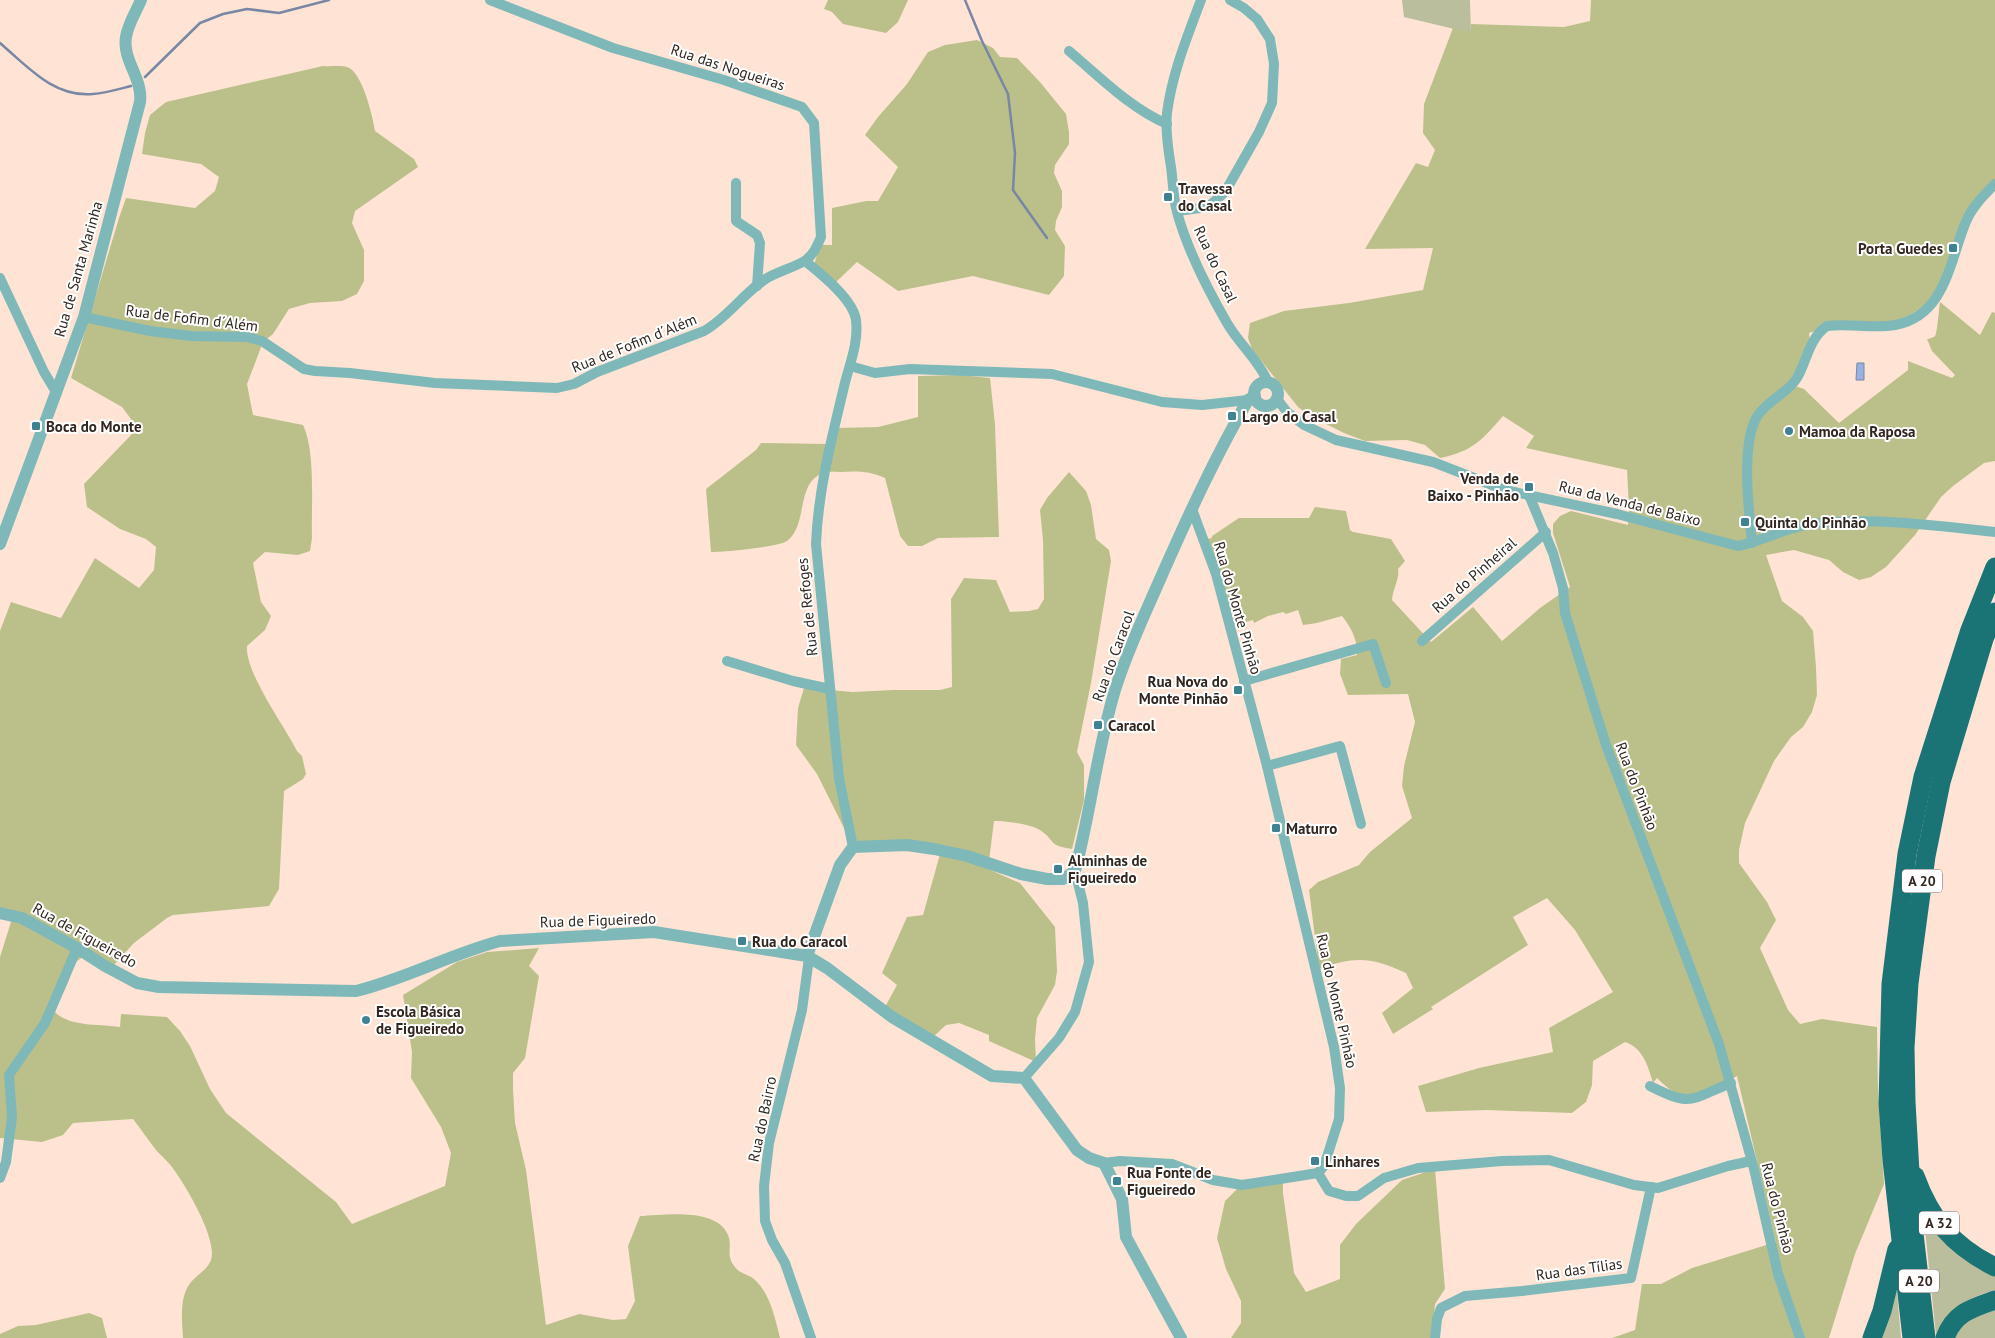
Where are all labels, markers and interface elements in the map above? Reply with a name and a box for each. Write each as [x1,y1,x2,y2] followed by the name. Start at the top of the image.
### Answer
[669,40,787,94] street label: Rua das Nogueiras
[1178,179,1232,215] place label: Travessa do Casal
[1162,191,1174,203] marker: Travessa do Casal
[50,199,106,339] street label: Rua de Santa Marinha
[1190,223,1242,306] street label: Rua do Casal
[1858,239,1943,258] place label: Porta Guedes
[1947,242,1959,254] marker: Porta Guedes
[125,300,259,336] street label: Rua de Fofim d´Além
[569,309,699,377] street label: Rua de Fofim d´Além
[1242,407,1336,426] place label: Largo do Casal
[1226,410,1238,422] marker: Largo do Casal
[46,417,142,436] place label: Boca do Monte
[30,420,42,432] marker: Boca do Monte
[1799,422,1916,441] place label: Mamoa da Raposa
[1783,425,1795,437] marker: Mamoa da Raposa
[1427,469,1519,505] place label: Venda de Baixo - Pinhão
[1557,476,1703,530] street label: Rua da Venda de Baixo
[1523,481,1535,493] marker: Venda de Baixo - Pinhão
[1755,513,1866,532] place label: Quinta do Pinhão
[1739,516,1751,528] marker: Quinta do Pinhão
[1428,533,1521,617] street label: Rua do Pinheiral
[1210,539,1266,677] street label: Rua do Monte Pinhão
[792,557,822,657] street label: Rua de Refoges
[1088,607,1138,704] street label: Rua do Caracol
[1139,672,1228,708] place label: Rua Nova do Monte Pinhão
[1232,684,1244,696] marker: Rua Nova do Monte Pinhão
[1108,716,1156,735] place label: Caracol
[1092,719,1104,731] marker: Caracol
[1612,739,1662,833] street label: Rua do Pinhão
[1286,819,1337,838] place label: Maturro
[1270,822,1282,834] marker: Maturro
[1068,851,1148,887] place label: Alminhas de Figueiredo
[1052,863,1064,875] marker: Alminhas de Figueiredo
[1902,869,1942,892] road number: A 20
[29,898,141,972] street label: Rua de Figueiredo
[540,908,656,932] street label: Rua de Figueiredo
[752,932,848,951] place label: Rua do Caracol
[1312,932,1362,1070] street label: Rua do Monte Pinhão
[736,935,748,947] marker: Rua do Caracol
[376,1002,464,1038] place label: Escola Básica de Figueiredo
[360,1014,372,1026] marker: Escola Básica de Figueiredo
[744,1075,780,1163] street label: Rua do Bairro
[1325,1152,1380,1171] place label: Linhares
[1309,1155,1321,1167] marker: Linhares
[1758,1161,1798,1255] street label: Rua do Pinhão
[1127,1163,1212,1199] place label: Rua Fonte de Figueiredo
[1111,1175,1123,1187] marker: Rua Fonte de Figueiredo
[1919,1212,1959,1234] road number: A 32
[1535,1254,1623,1284] street label: Rua das Tílias
[1899,1270,1939,1292] road number: A 20

